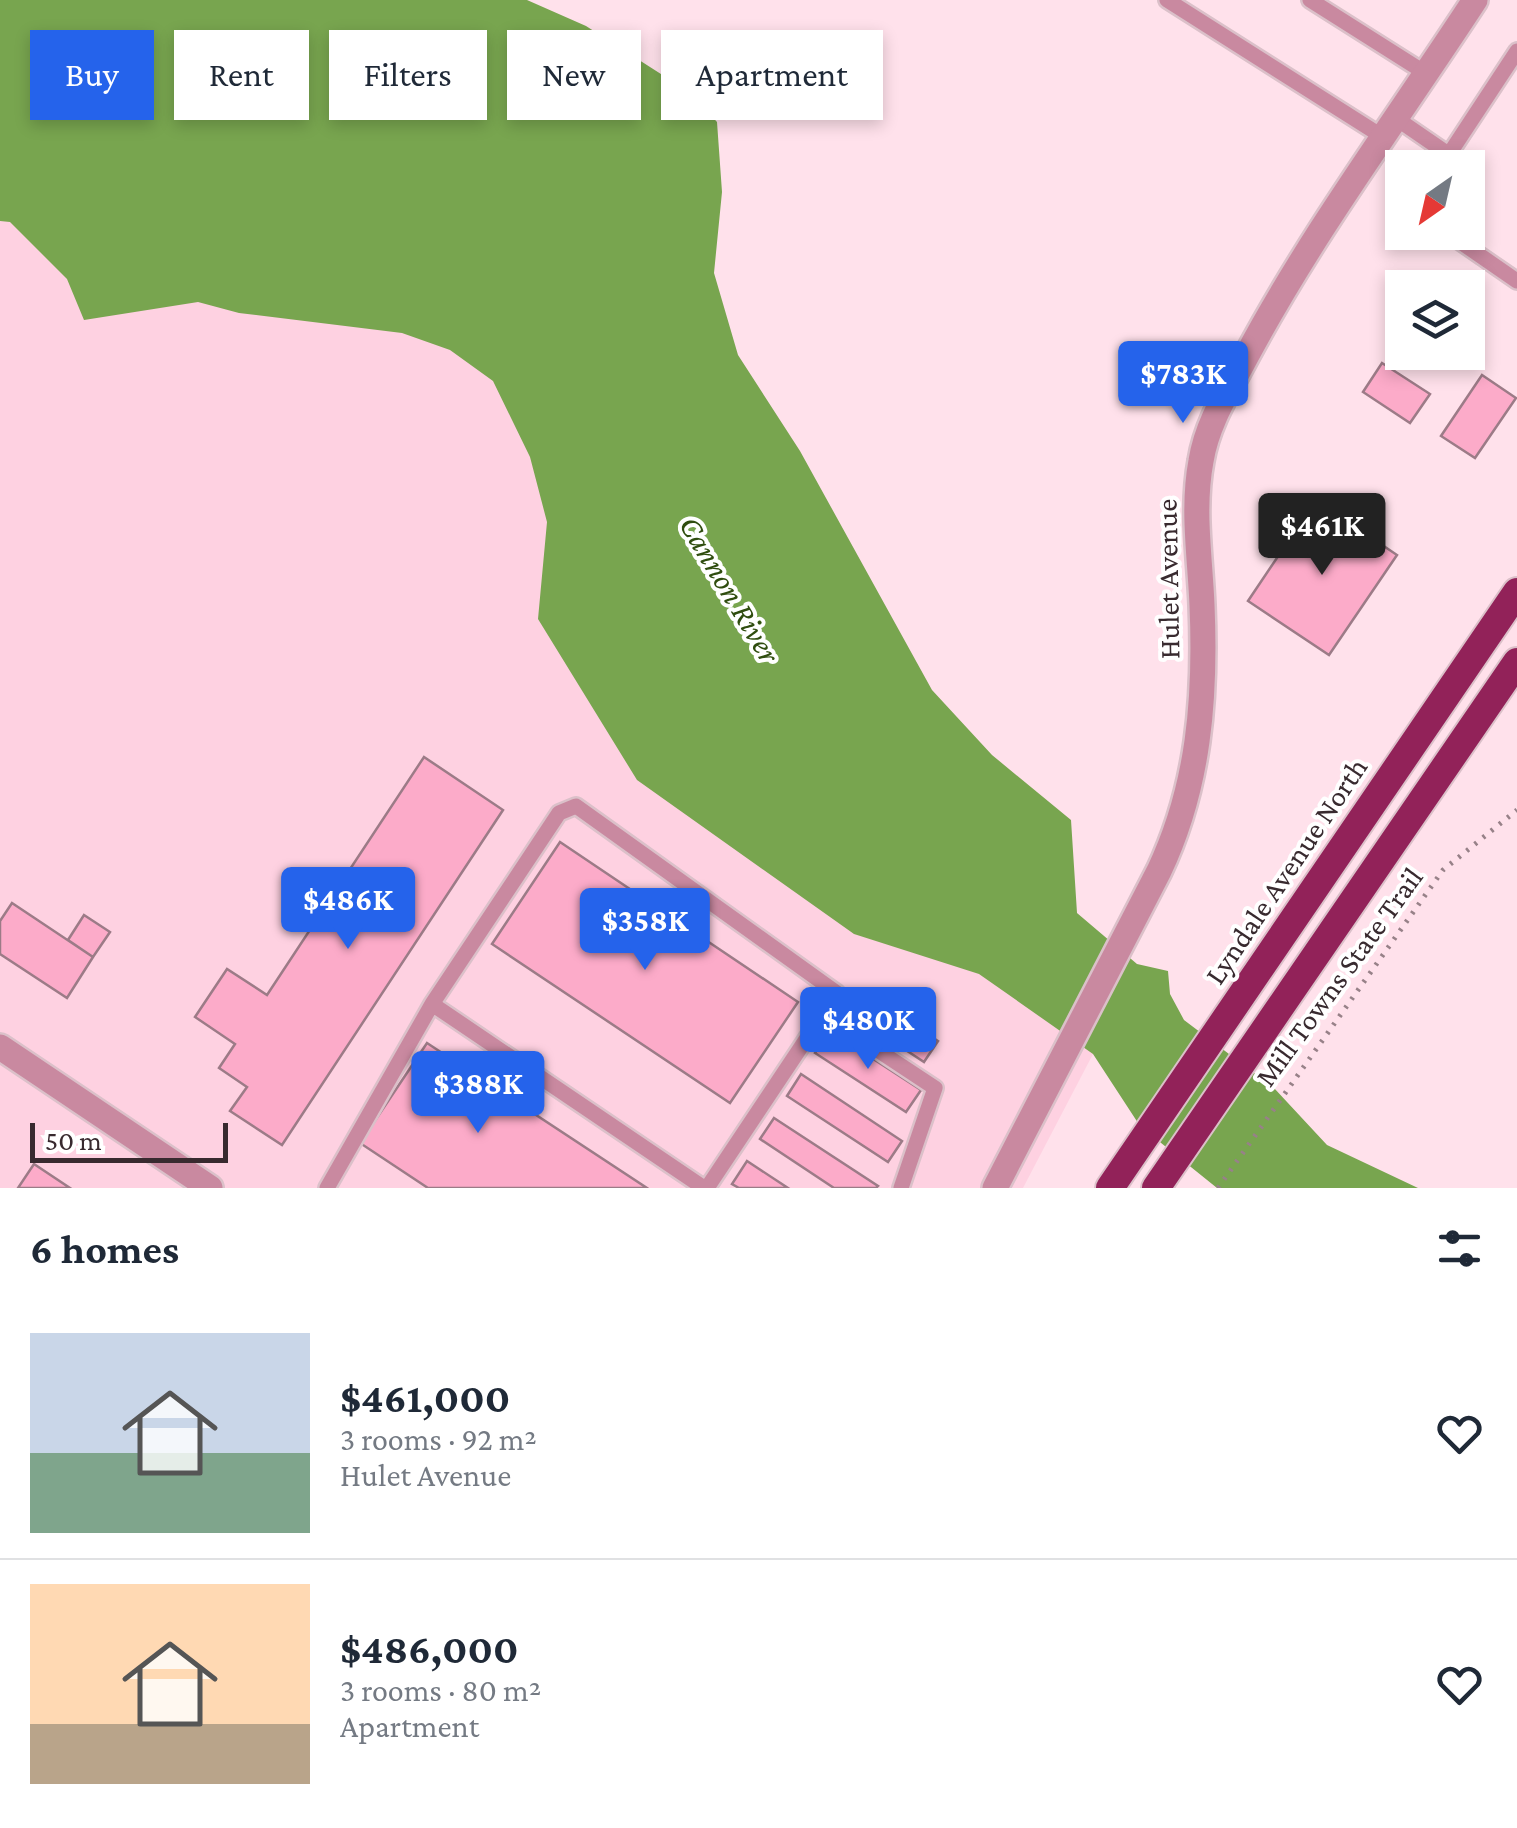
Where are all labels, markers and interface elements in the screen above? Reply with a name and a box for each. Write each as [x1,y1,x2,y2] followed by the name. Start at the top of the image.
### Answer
[30,30,154,120] chip: Buy
[174,30,309,120] chip: Rent
[329,30,487,120] chip: Filters
[507,30,641,120] chip: New
[661,30,883,120] chip: Apartment
[1385,150,1485,250] north arrow
[1385,150,1485,370] map controls
[1385,270,1485,370] button: layers
[1113,341,1253,426] pin: $783K
[1140,355,1226,391] text: $783K
[1252,493,1392,578] pin: $461K
[1150,498,1185,660] street label: Hulet Avenue
[1280,507,1364,543] text: $461K
[672,509,788,670] water label: Cannon River
[1198,751,1374,991] street label: Lyndale Avenue North
[1248,861,1429,1092] street label: Mill Towns State Trail
[278,867,418,952] pin: $486K
[303,881,393,917] text: $486K
[575,888,715,973] pin: $358K
[602,902,688,938] text: $358K
[798,987,938,1072] pin: $480K
[822,1001,914,1037] text: $480K
[408,1051,548,1136] pin: $388K
[433,1065,523,1101] text: $388K
[30,1118,228,1162] scale bar
[45,1125,102,1156] text: 50 m
[1432,1221,1487,1276] icon: filters
[30,1225,179,1272] text: 6 homes
[110,1373,230,1493] icon: home
[340,1374,510,1421] text: $461,000
[1432,1406,1487,1461] icon: heart
[340,1421,537,1457] text: 3 rooms · 92 m²
[340,1457,511,1493] text: Hulet Avenue
[110,1624,230,1744] icon: home
[340,1625,519,1672] text: $486,000
[1432,1657,1487,1712] icon: heart
[340,1672,541,1708] text: 3 rooms · 80 m²
[340,1708,479,1744] text: Apartment

